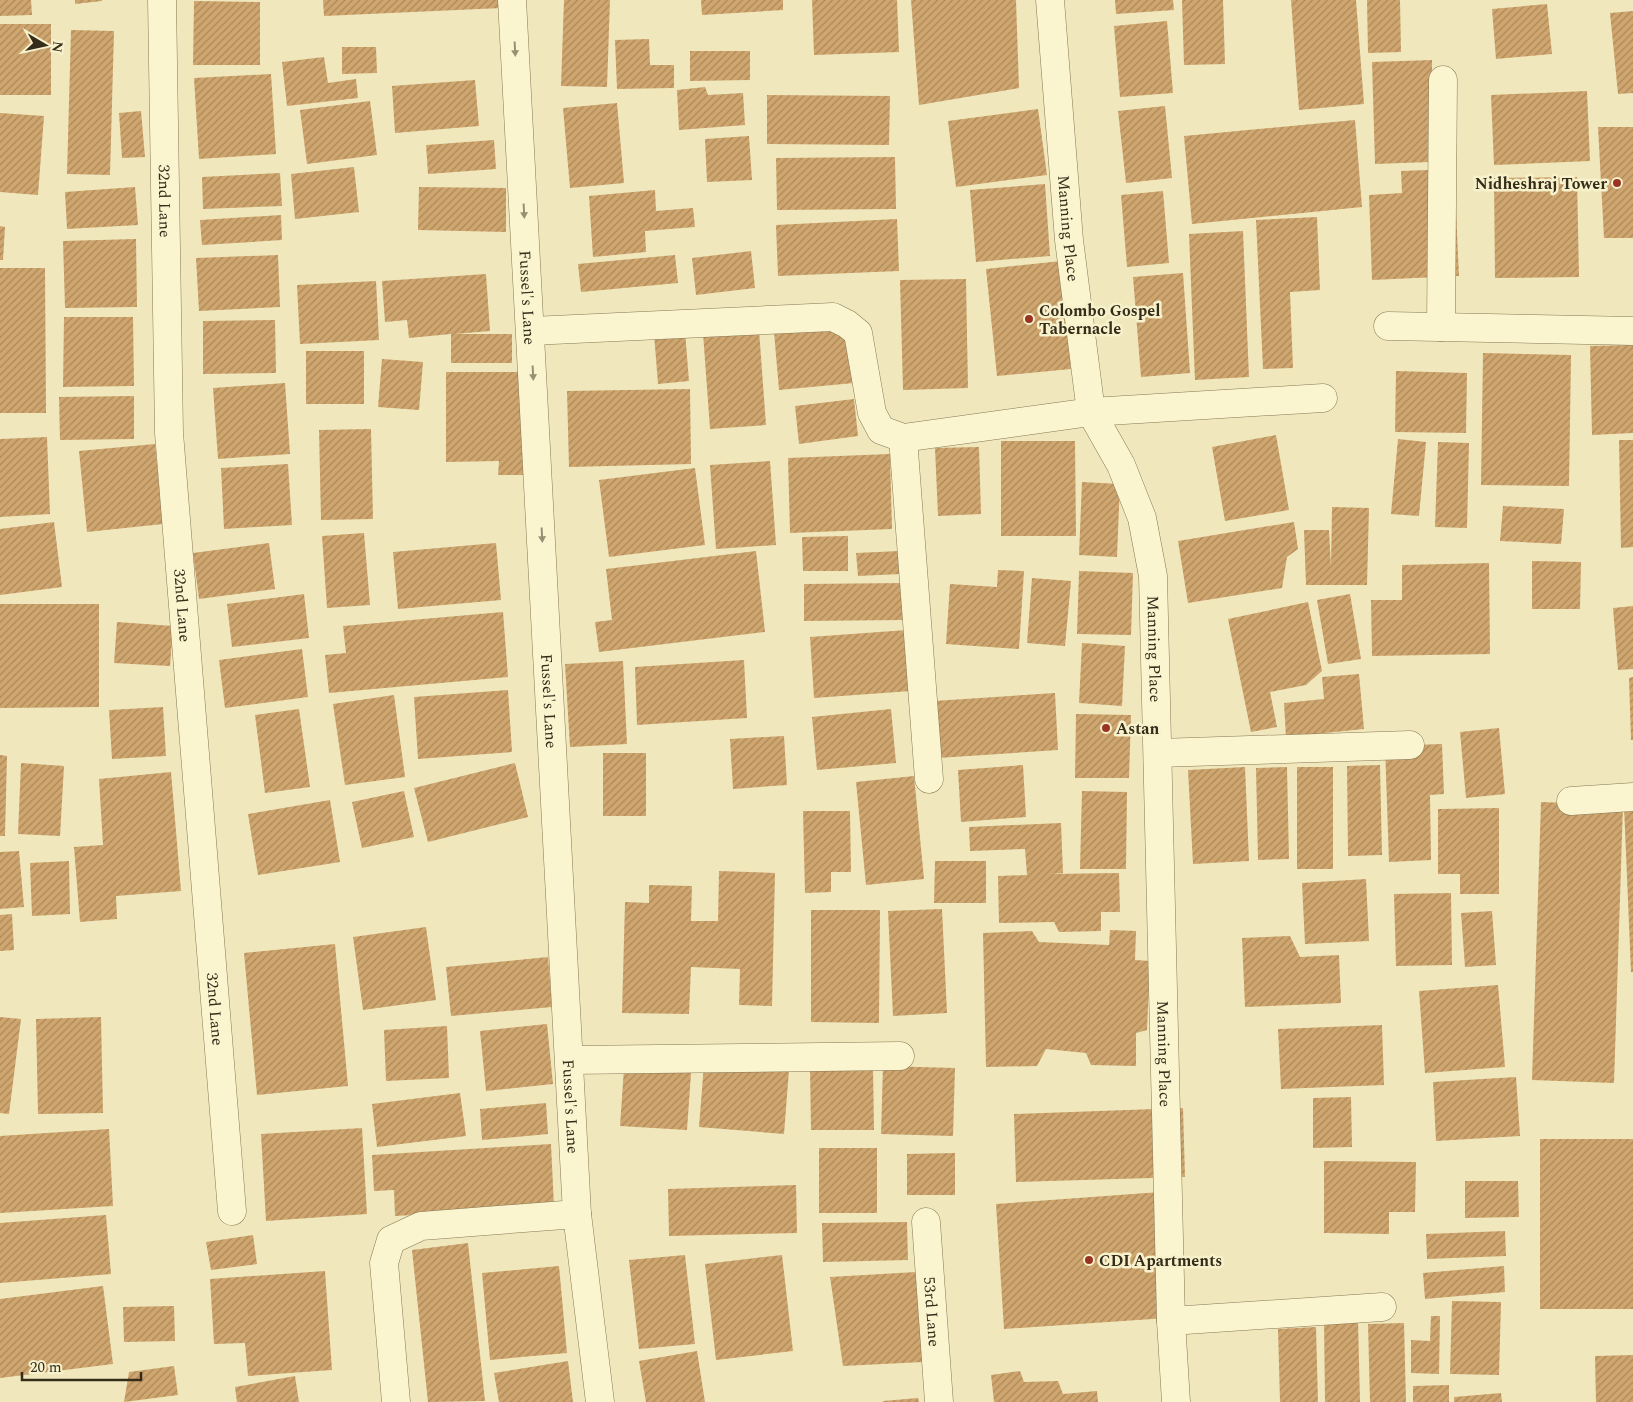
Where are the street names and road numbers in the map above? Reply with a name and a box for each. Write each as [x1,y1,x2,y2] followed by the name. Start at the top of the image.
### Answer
[152,164,177,238] street label: 32nd Lane
[1051,174,1085,283] street label: Manning Place
[512,250,541,346] street label: Fussel's Lane
[167,568,197,643] street label: 32nd Lane
[1140,595,1167,703] street label: Manning Place
[534,653,563,749] street label: Fussel's Lane
[200,972,230,1047] street label: 32nd Lane
[1150,1000,1177,1108] street label: Manning Place
[556,1059,585,1154] street label: Fussel's Lane
[917,1276,946,1348] street label: 53rd Lane

